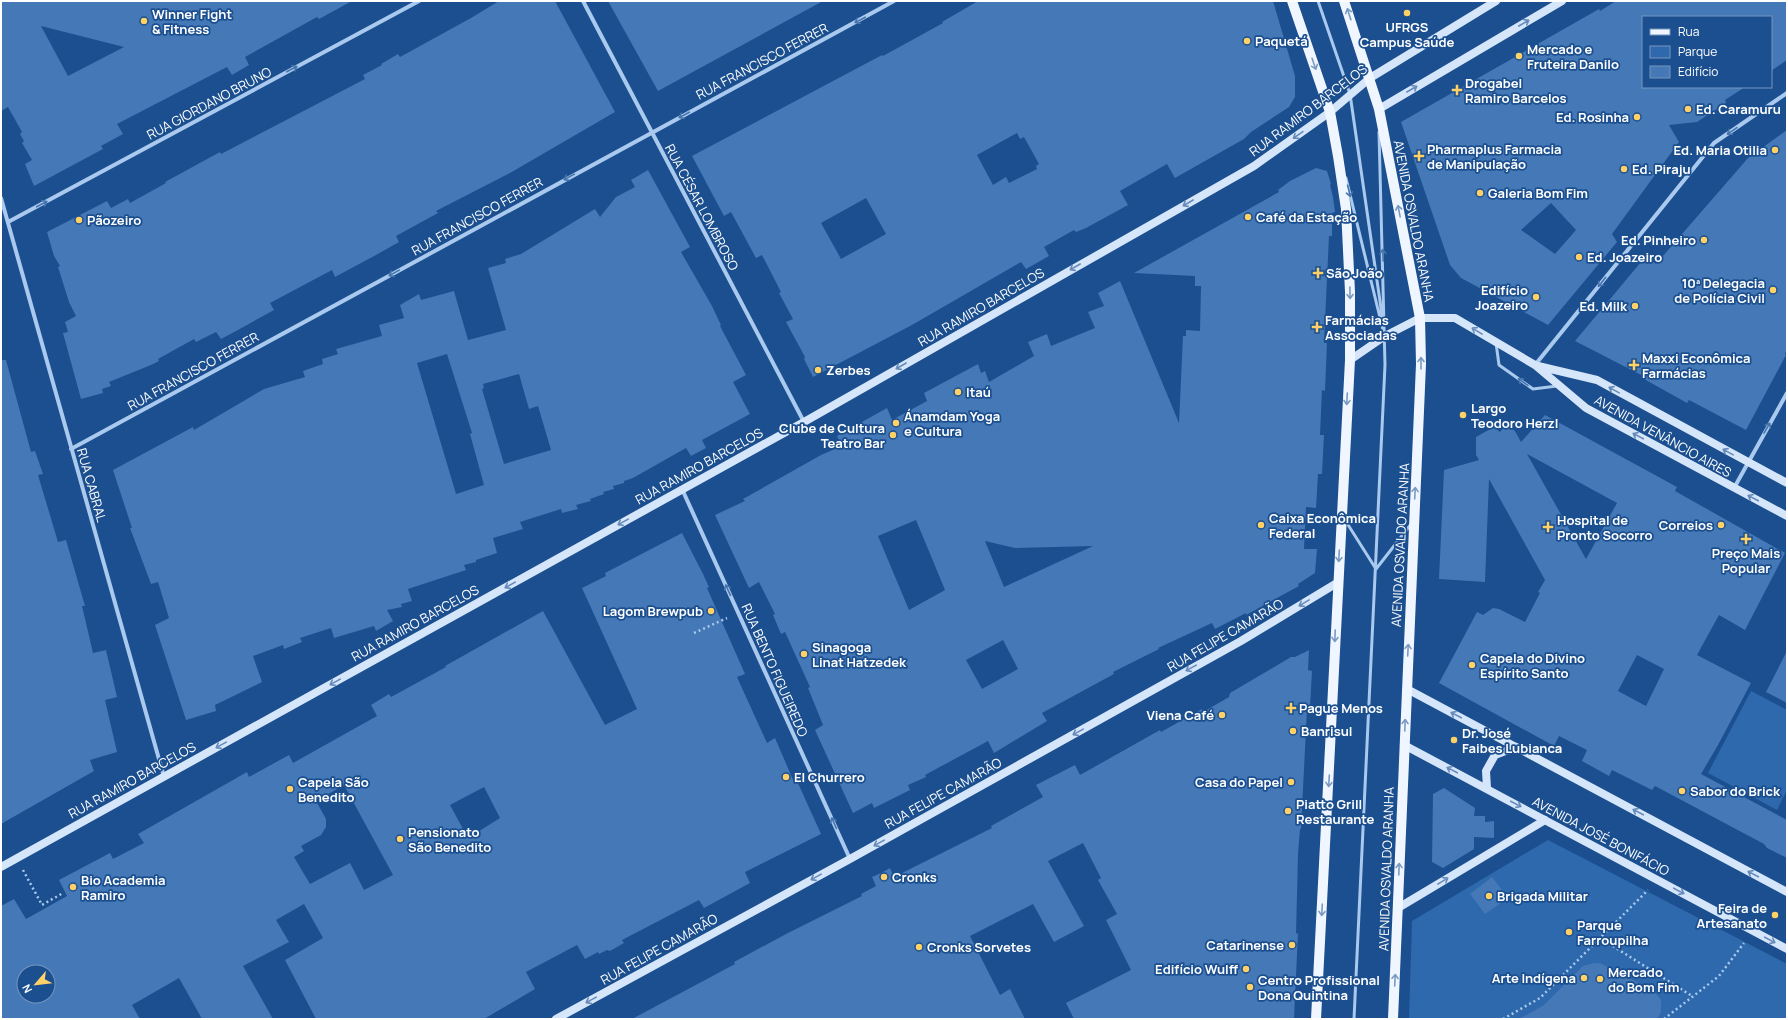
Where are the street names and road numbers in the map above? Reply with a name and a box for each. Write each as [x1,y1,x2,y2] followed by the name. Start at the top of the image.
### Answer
[693,18,831,104] street label: RUA FRANCISCO FERRER
[1245,60,1371,160] street label: RUA RAMIRO BARCELOS
[144,62,275,144] street label: RUA GIORDANO BRUNO
[1389,139,1439,303] street label: AVENIDA OSVALDO ARANHA
[661,141,743,274] street label: RUA CÉSAR LOMBROSO
[408,172,546,260] street label: RUA FRANCISCO FERRER
[915,263,1047,351] street label: RUA RAMIRO BARCELOS
[124,327,262,415] street label: RUA FRANCISCO FERRER
[1591,391,1735,481] street label: AVENIDA VENÂNCIO AIRES
[632,423,766,509] street label: RUA RAMIRO BARCELOS
[73,446,111,524] street label: RUA CABRAL
[1387,463,1413,627] street label: AVENIDA OSVALDO ARANHA
[348,580,482,666] street label: RUA RAMIRO BARCELOS
[1164,594,1287,676] street label: RUA FELIPE CAMARÃO
[738,601,813,740] street label: RUA BENTO FIGUEIREDO
[65,737,199,823] street label: RUA RAMIRO BARCELOS
[881,753,1005,833] street label: RUA FELIPE CAMARÃO
[1374,787,1398,951] street label: AVENIDA OSVALDO ARANHA
[1529,792,1673,880] street label: AVENIDA JOSÉ BONIFÁCIO
[597,909,721,989] street label: RUA FELIPE CAMARÃO

